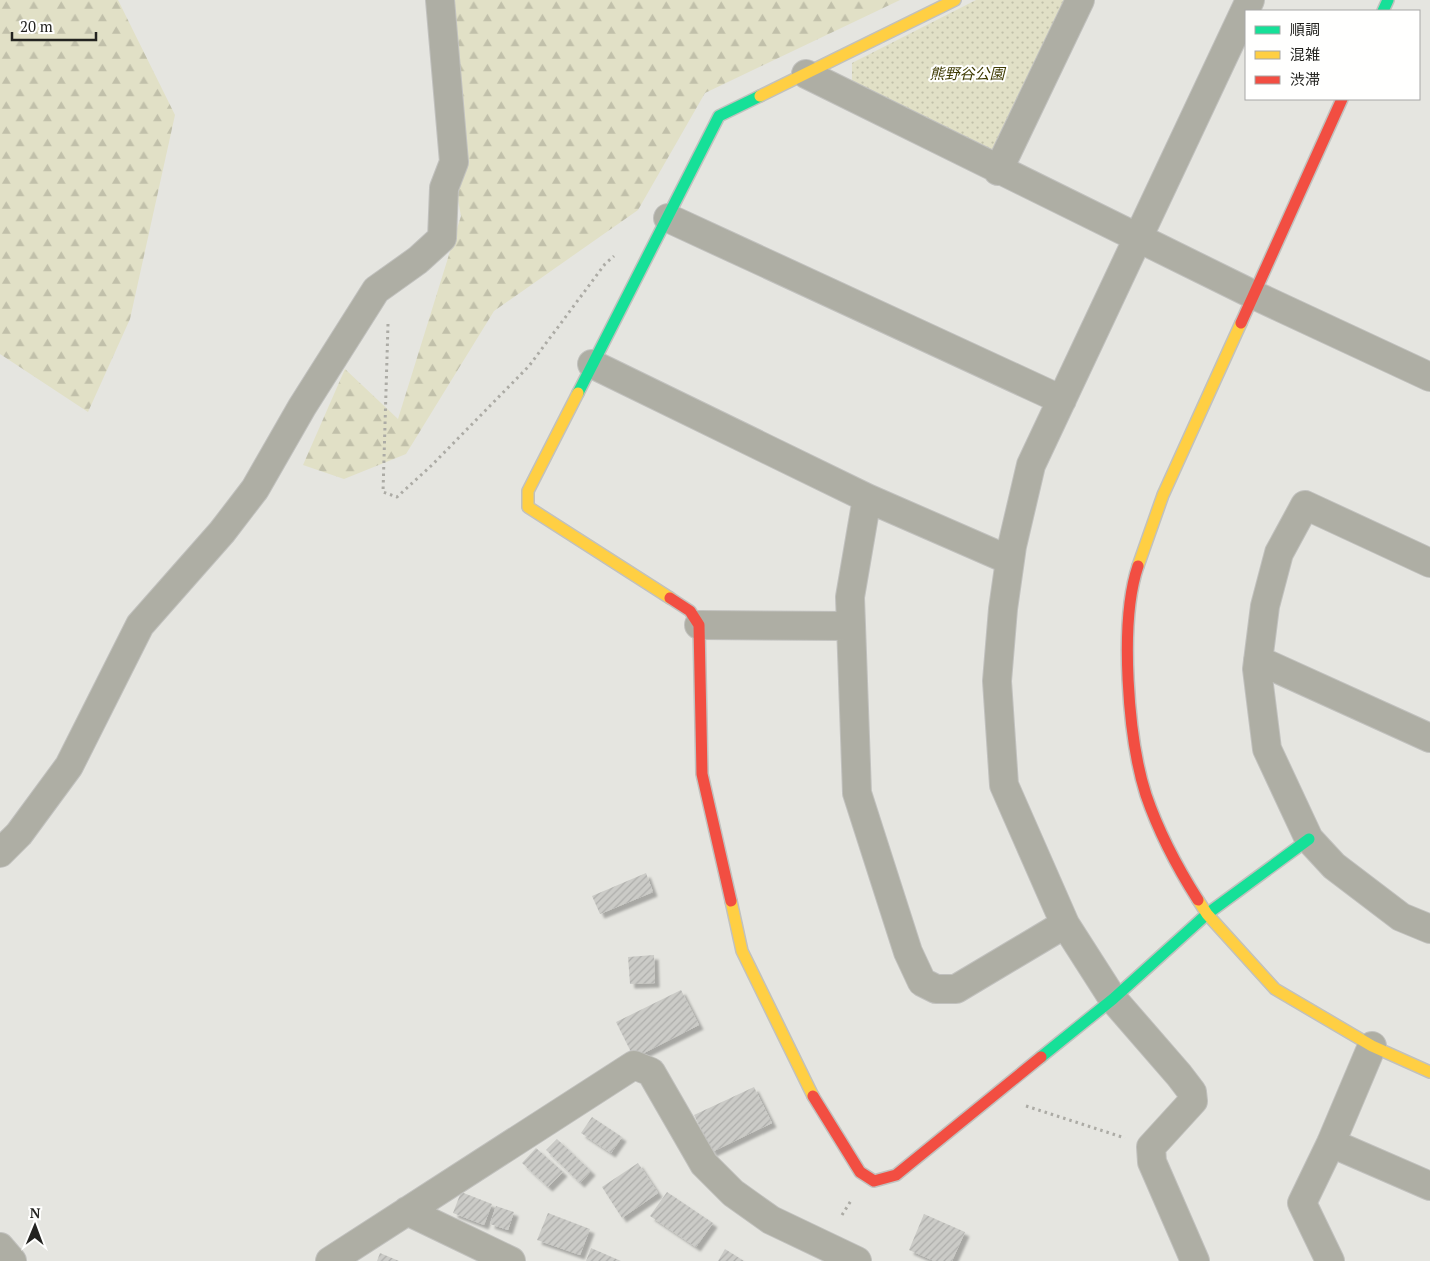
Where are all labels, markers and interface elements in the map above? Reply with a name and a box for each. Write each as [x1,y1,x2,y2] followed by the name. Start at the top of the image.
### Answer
[12,10,96,42] scale bar
[1245,10,1420,100] legend
[20,16,53,36] text: 20 m
[1290,19,1320,39] text: 順調
[1290,44,1320,64] text: 混雑
[929,63,1006,83] park label: 熊野谷公園
[1290,69,1320,89] text: 渋滞
[10,1201,60,1251] north arrow
[30,1203,41,1222] text: N

